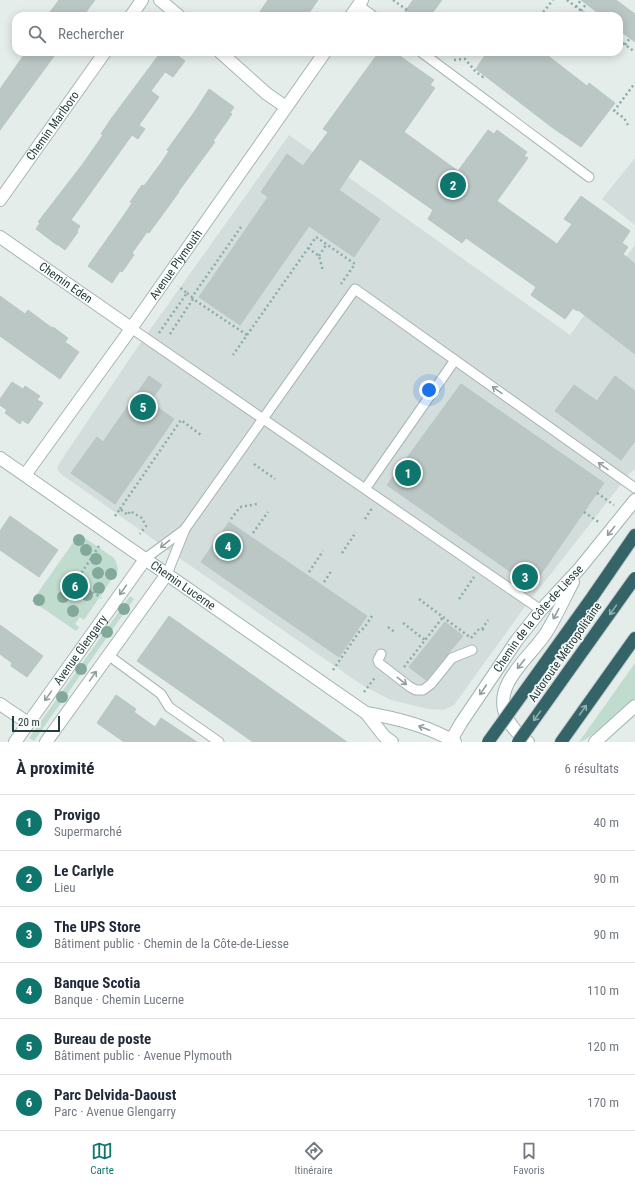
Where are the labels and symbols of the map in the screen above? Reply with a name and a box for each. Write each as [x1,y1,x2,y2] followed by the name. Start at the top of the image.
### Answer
[23,89,82,163] street label: Chemin Marlboro
[440,170,466,200] pin: 2
[147,227,205,302] street label: Avenue Plymouth
[36,259,95,306] street label: Chemin Eden
[419,380,439,400] your location
[492,386,503,394] one-way arrow
[130,392,156,422] pin: 5
[395,458,421,488] pin: 1
[598,462,609,470] one-way arrow
[606,526,615,536] one-way arrow
[215,531,241,561] pin: 4
[160,539,171,548] one-way arrow
[148,558,219,613] street label: Chemin Lucerne
[490,562,586,675] street label: Chemin de la Côte-de-Liesse
[512,562,538,592] pin: 3
[62,571,88,601] pin: 6
[119,584,127,595] one-way arrow
[525,599,605,704] street label: Autoroute Métropolitaine
[609,604,617,615] one-way arrow
[552,607,559,619] one-way arrow
[51,612,110,688] street label: Avenue Glengarry
[517,659,525,670] one-way arrow
[89,671,97,682] one-way arrow
[396,677,407,685] one-way arrow
[479,685,487,696] one-way arrow
[44,690,52,701] one-way arrow
[579,705,587,716] one-way arrow
[533,710,541,721] one-way arrow
[12,714,60,733] scale bar
[419,723,431,731] one-way arrow

